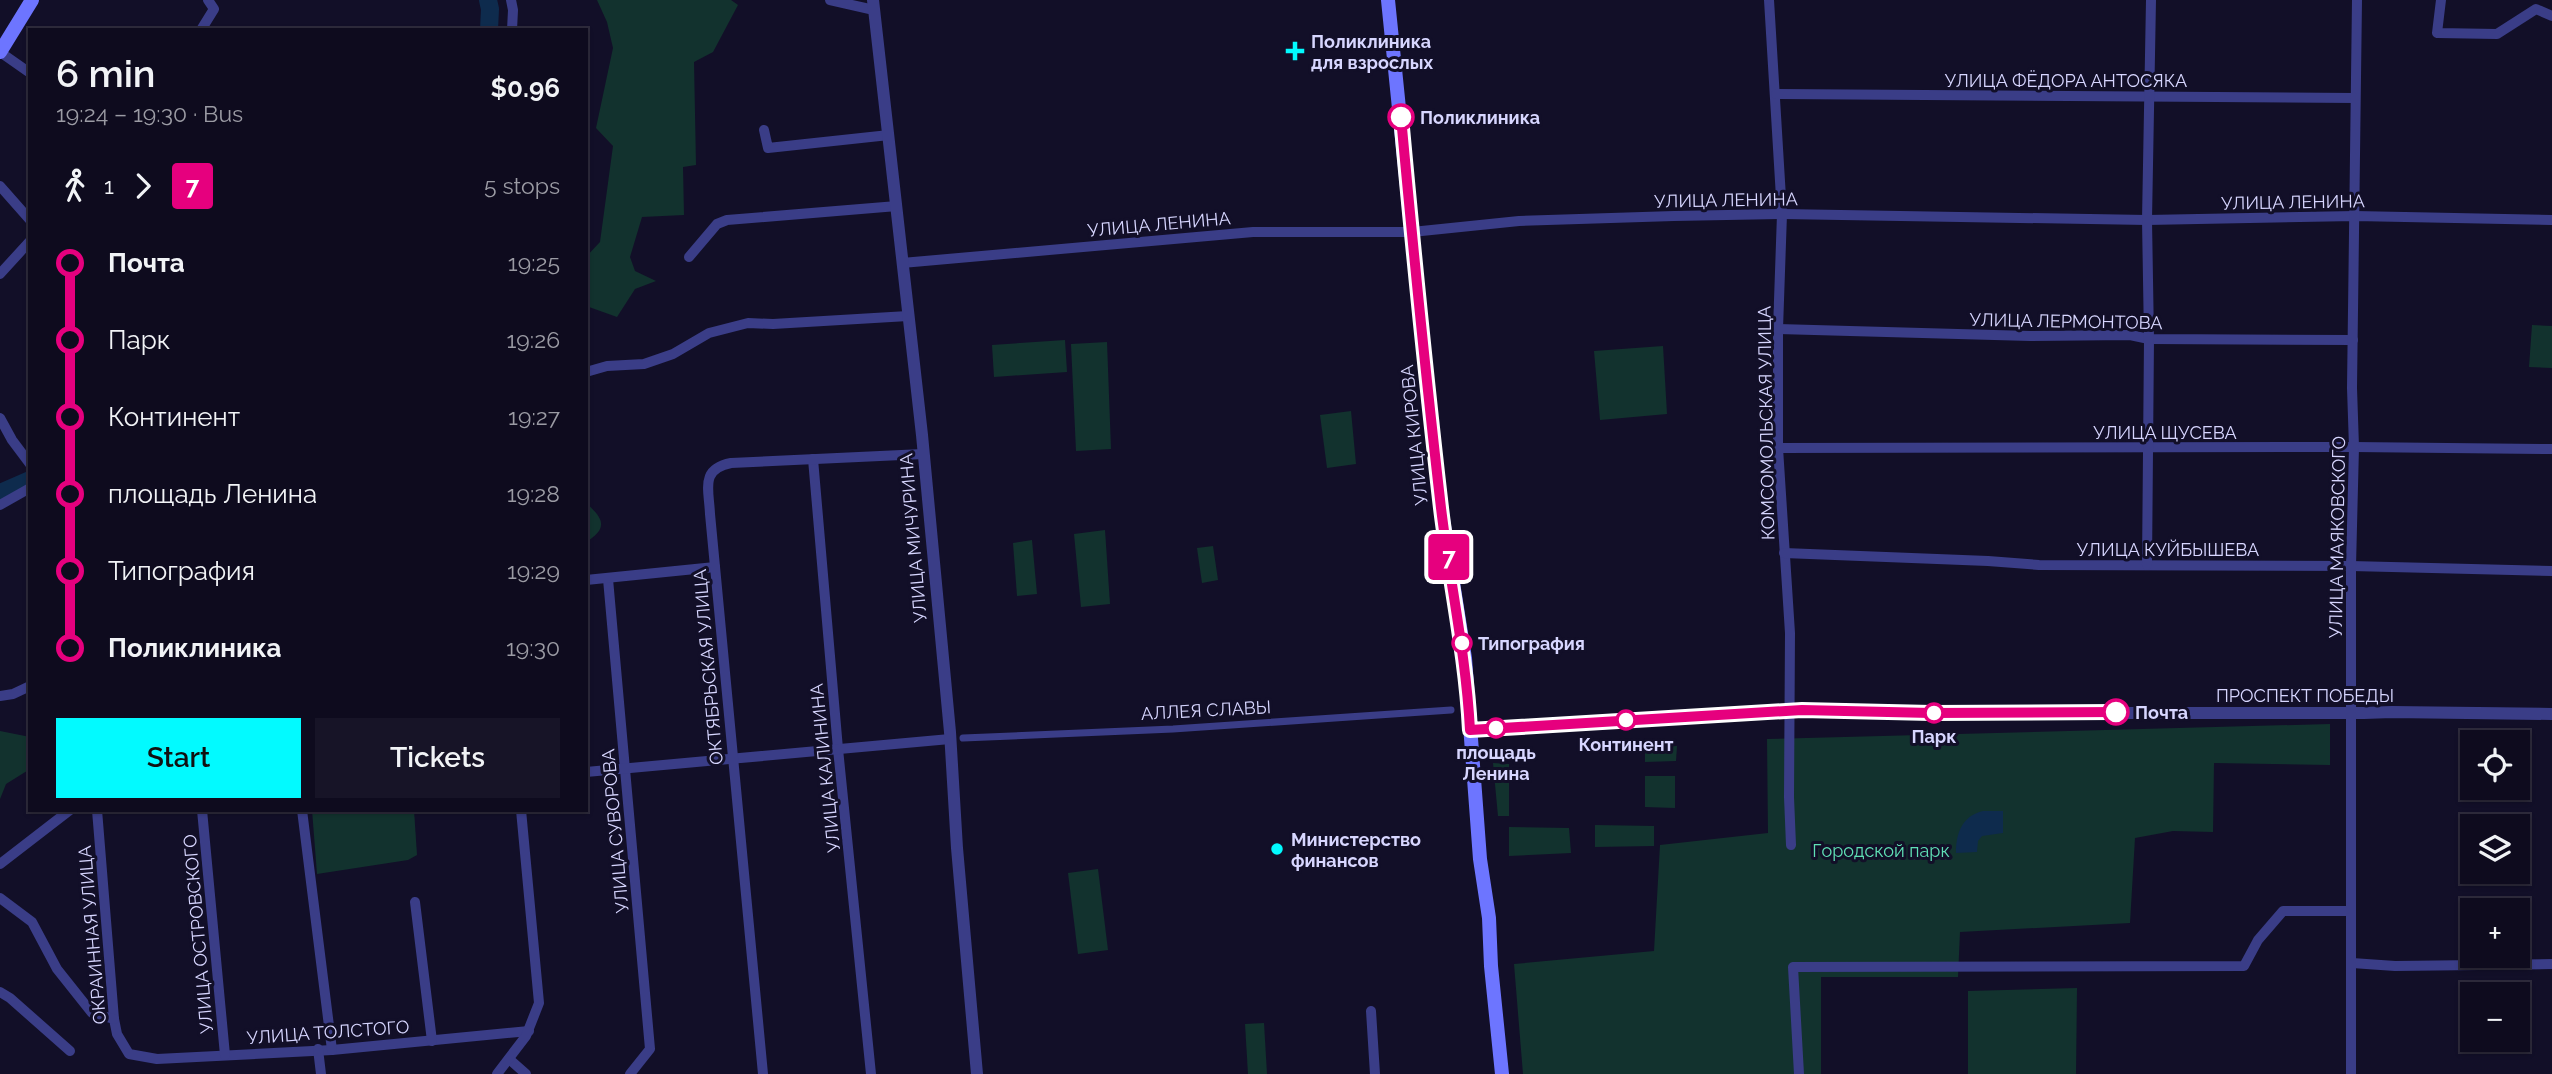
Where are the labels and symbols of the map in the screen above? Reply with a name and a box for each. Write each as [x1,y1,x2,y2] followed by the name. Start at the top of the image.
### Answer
[1311,31,1433,73] place label: Поликлиника для взрослых
[1285,41,1305,61] marker: Поликлиника для взрослых
[1945,70,2187,91] street label: УЛИЦА ФЁДОРА АНТОСЯКА
[1388,104,1414,130] marker: Поликлиника
[1420,107,1540,128] place label: Поликлиника
[1654,188,1798,212] street label: УЛИЦА ЛЕНИНА
[2221,190,2365,214] street label: УЛИЦА ЛЕНИНА
[1086,207,1232,241] street label: УЛИЦА ЛЕНИНА
[1753,306,1779,540] street label: КОМСОМОЛЬСКАЯ УЛИЦА
[1969,309,2163,333] street label: УЛИЦА ЛЕРМОНТОВА
[1396,364,1432,506] street label: УЛИЦА КИРОВА
[2093,422,2237,443] street label: УЛИЦА ЩУСЕВА
[2325,436,2349,638] street label: УЛИЦА МАЯКОВСКОГО
[895,453,931,623] street label: УЛИЦА МИЧУРИНА
[1426,534,1472,580] line badge: 7
[2077,539,2259,560] street label: УЛИЦА КУЙБЫШЕВА
[689,568,727,766] street label: ОКТЯБРЬСКАЯ УЛИЦА
[1452,633,1472,653] marker: Типография
[1478,633,1585,654] place label: Типография
[806,682,844,854] street label: УЛИЦА КАЛИНИНА
[2216,685,2394,706] street label: ПРОСПЕКТ ПОБЕДЫ
[1140,696,1272,724] street label: АЛЛЕЯ СЛАВЫ
[2103,699,2129,725] marker: Почта
[2135,702,2188,723] place label: Почта
[1924,703,1944,723] marker: Парк
[1616,710,1636,730] marker: Континент
[1486,718,1506,738] marker: площадь Ленина
[1911,726,1957,747] place label: Парк
[1579,734,1674,755] place label: Континент
[1456,742,1536,784] place label: площадь Ленина
[597,748,633,914] street label: УЛИЦА СУВОРОВА
[1291,829,1421,871] place label: Министерство финансов
[179,833,217,1035] street label: УЛИЦА ОСТРОВСКОГО
[1812,840,1950,861] park label: Городской парк
[1269,841,1285,857] marker: Министерство финансов
[74,845,110,1025] street label: ОКРАИННАЯ УЛИЦА
[246,1016,410,1048] street label: УЛИЦА ТОЛСТОГО

